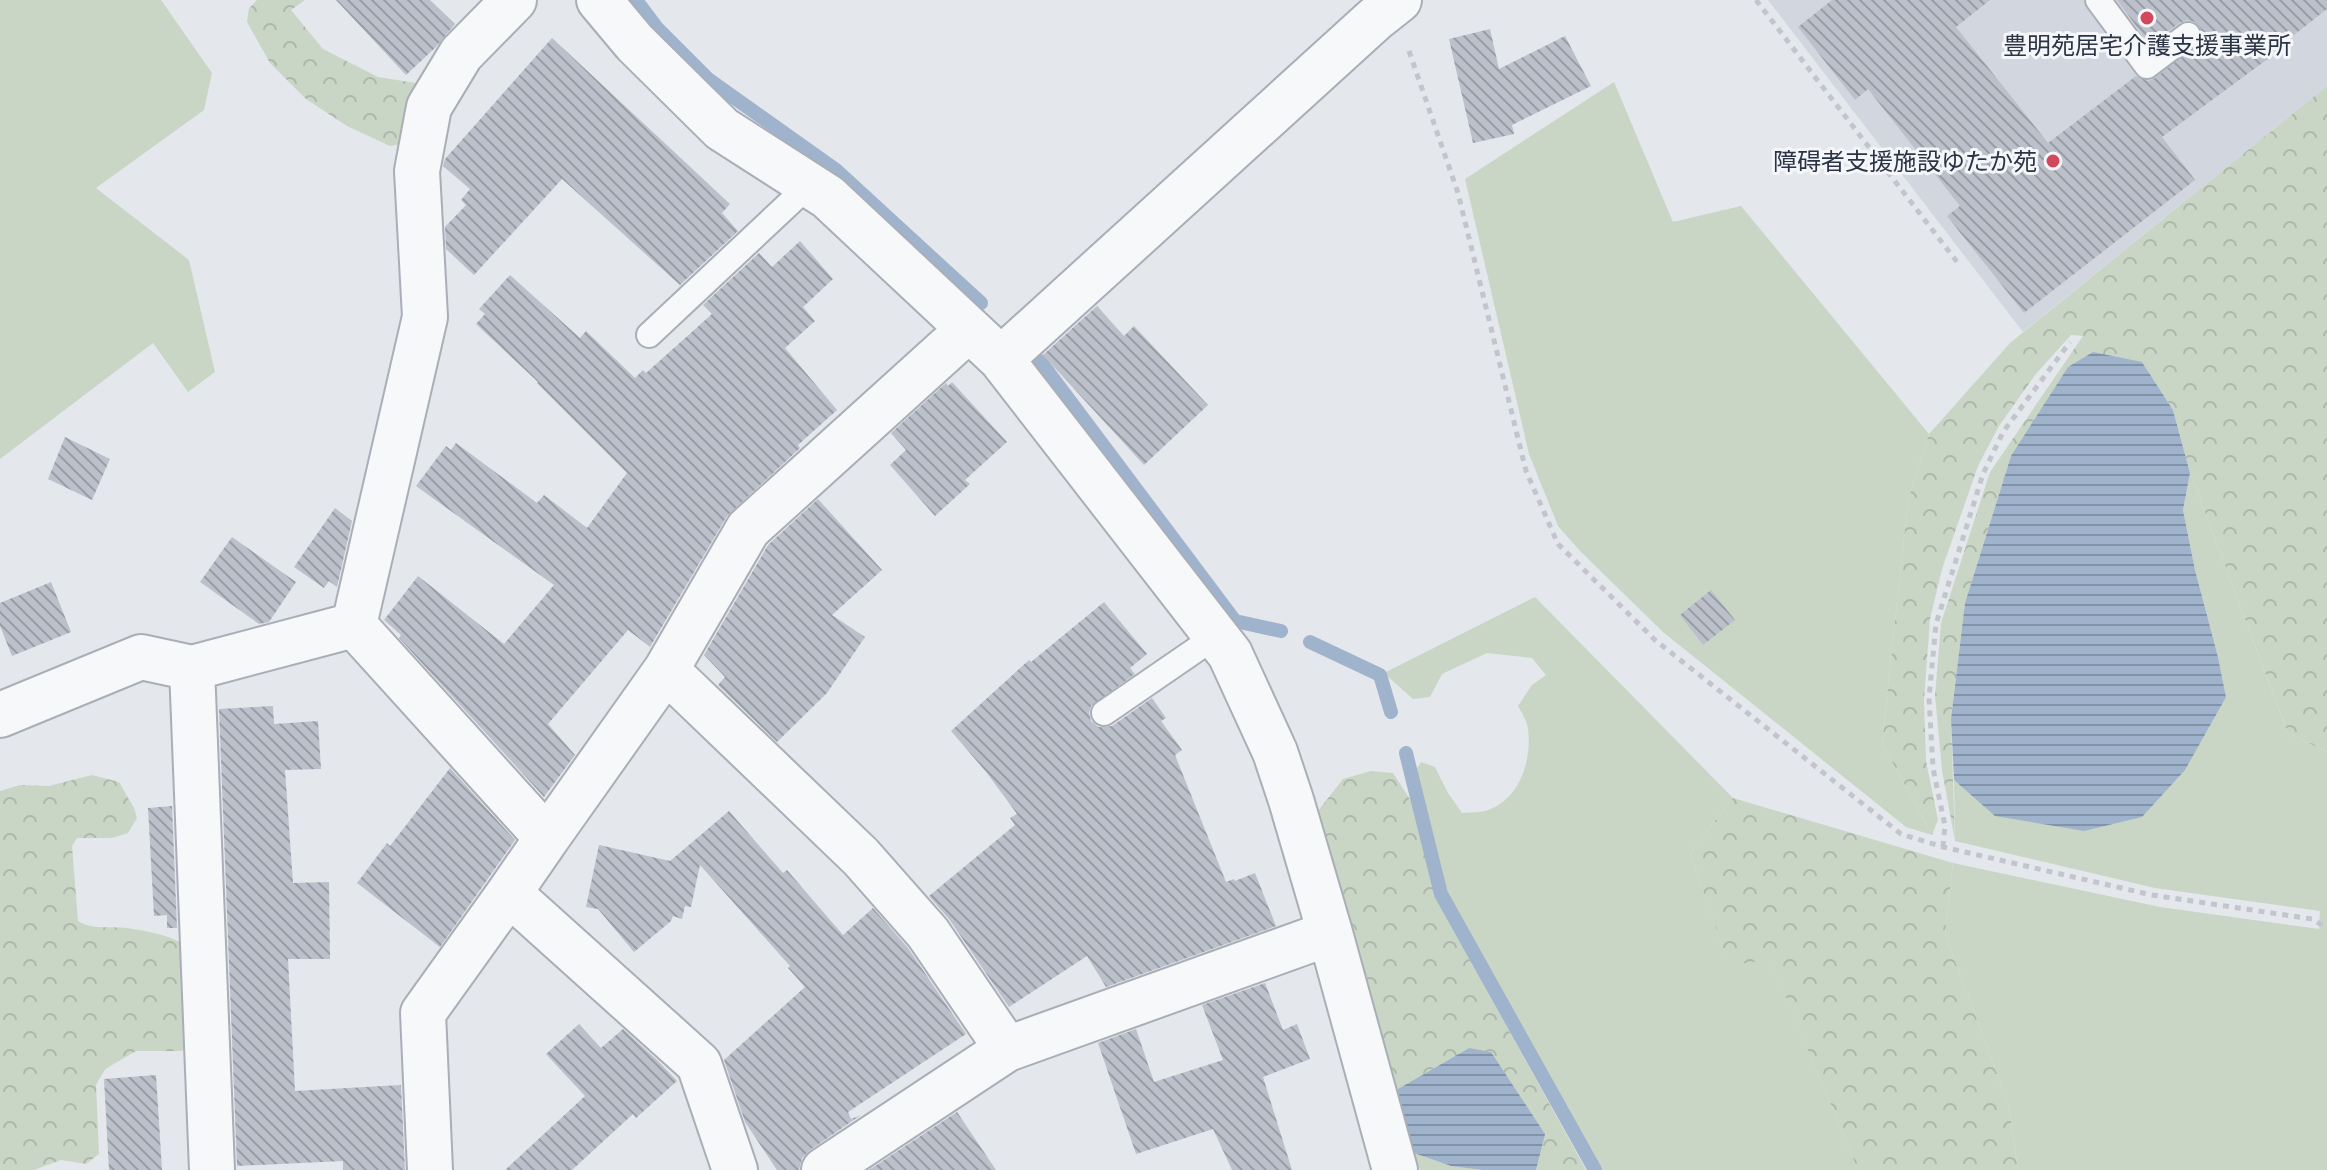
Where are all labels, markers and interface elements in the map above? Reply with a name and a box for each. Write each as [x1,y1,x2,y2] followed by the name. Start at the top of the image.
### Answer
[2138,9,2156,27] marker: 豊明苑居宅介護支援事業所
[2003,30,2291,60] place label: 豊明苑居宅介護支援事業所
[1773,146,2037,176] place label: 障碍者支援施設ゆたか苑
[2044,152,2062,170] marker: 障碍者支援施設ゆたか苑

